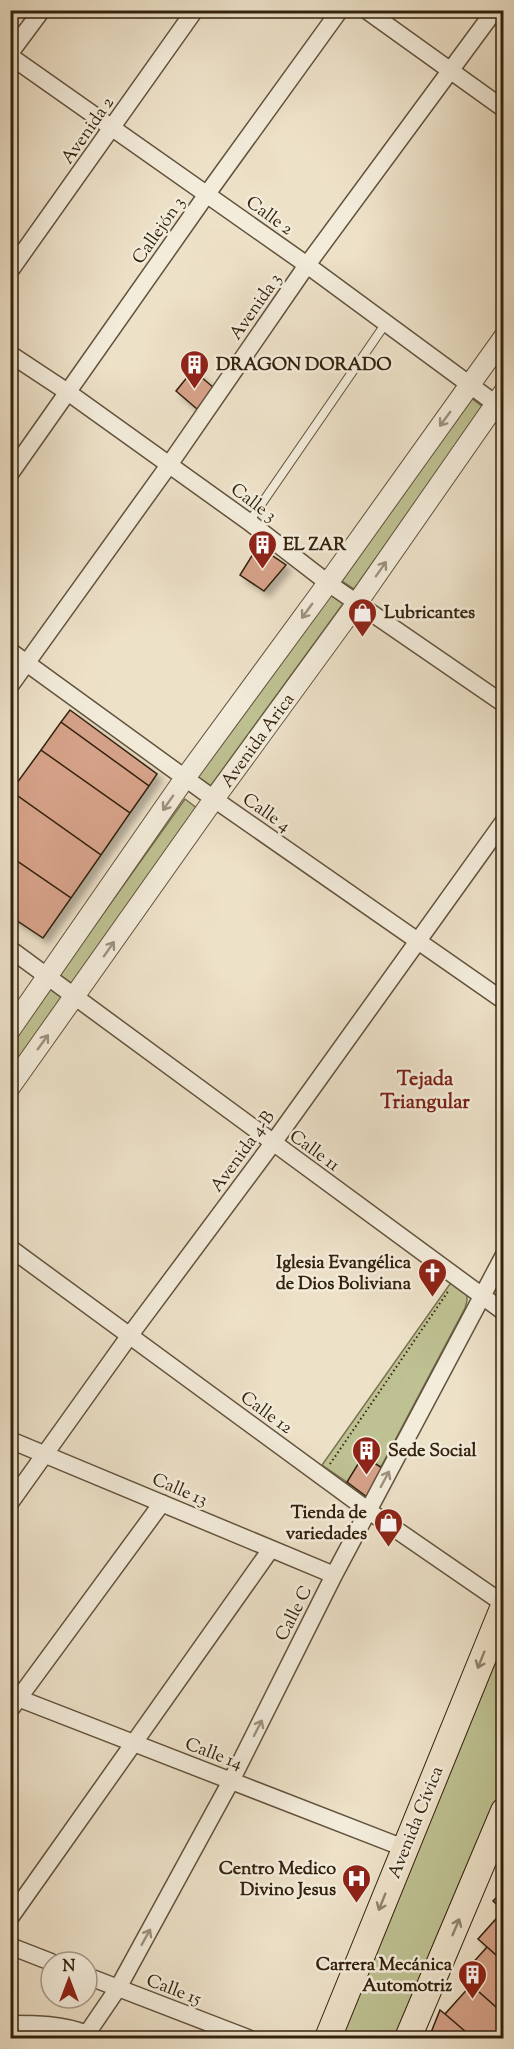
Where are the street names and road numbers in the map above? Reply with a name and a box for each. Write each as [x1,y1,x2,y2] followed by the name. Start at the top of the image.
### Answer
[56,92,122,170] street label: Avenida 2
[240,191,298,243] street label: Calle 2
[127,192,192,270] street label: Callejón 3
[224,268,289,346] street label: Avenida 3
[224,478,281,530] street label: Calle 3
[215,688,302,794] street label: Avenida Arica
[236,788,295,840] street label: Calle 4
[205,1106,282,1198] street label: Avenida 4-B
[283,1124,344,1179] street label: Calle 11
[234,1386,298,1442] street label: Calle 12
[147,1468,211,1514] street label: Calle 13
[270,1582,320,1646] street label: Calle C
[181,1732,246,1778] street label: Calle 14
[383,1763,451,1883] street label: Avenida Cívica
[142,1969,205,2013] street label: Calle 15

